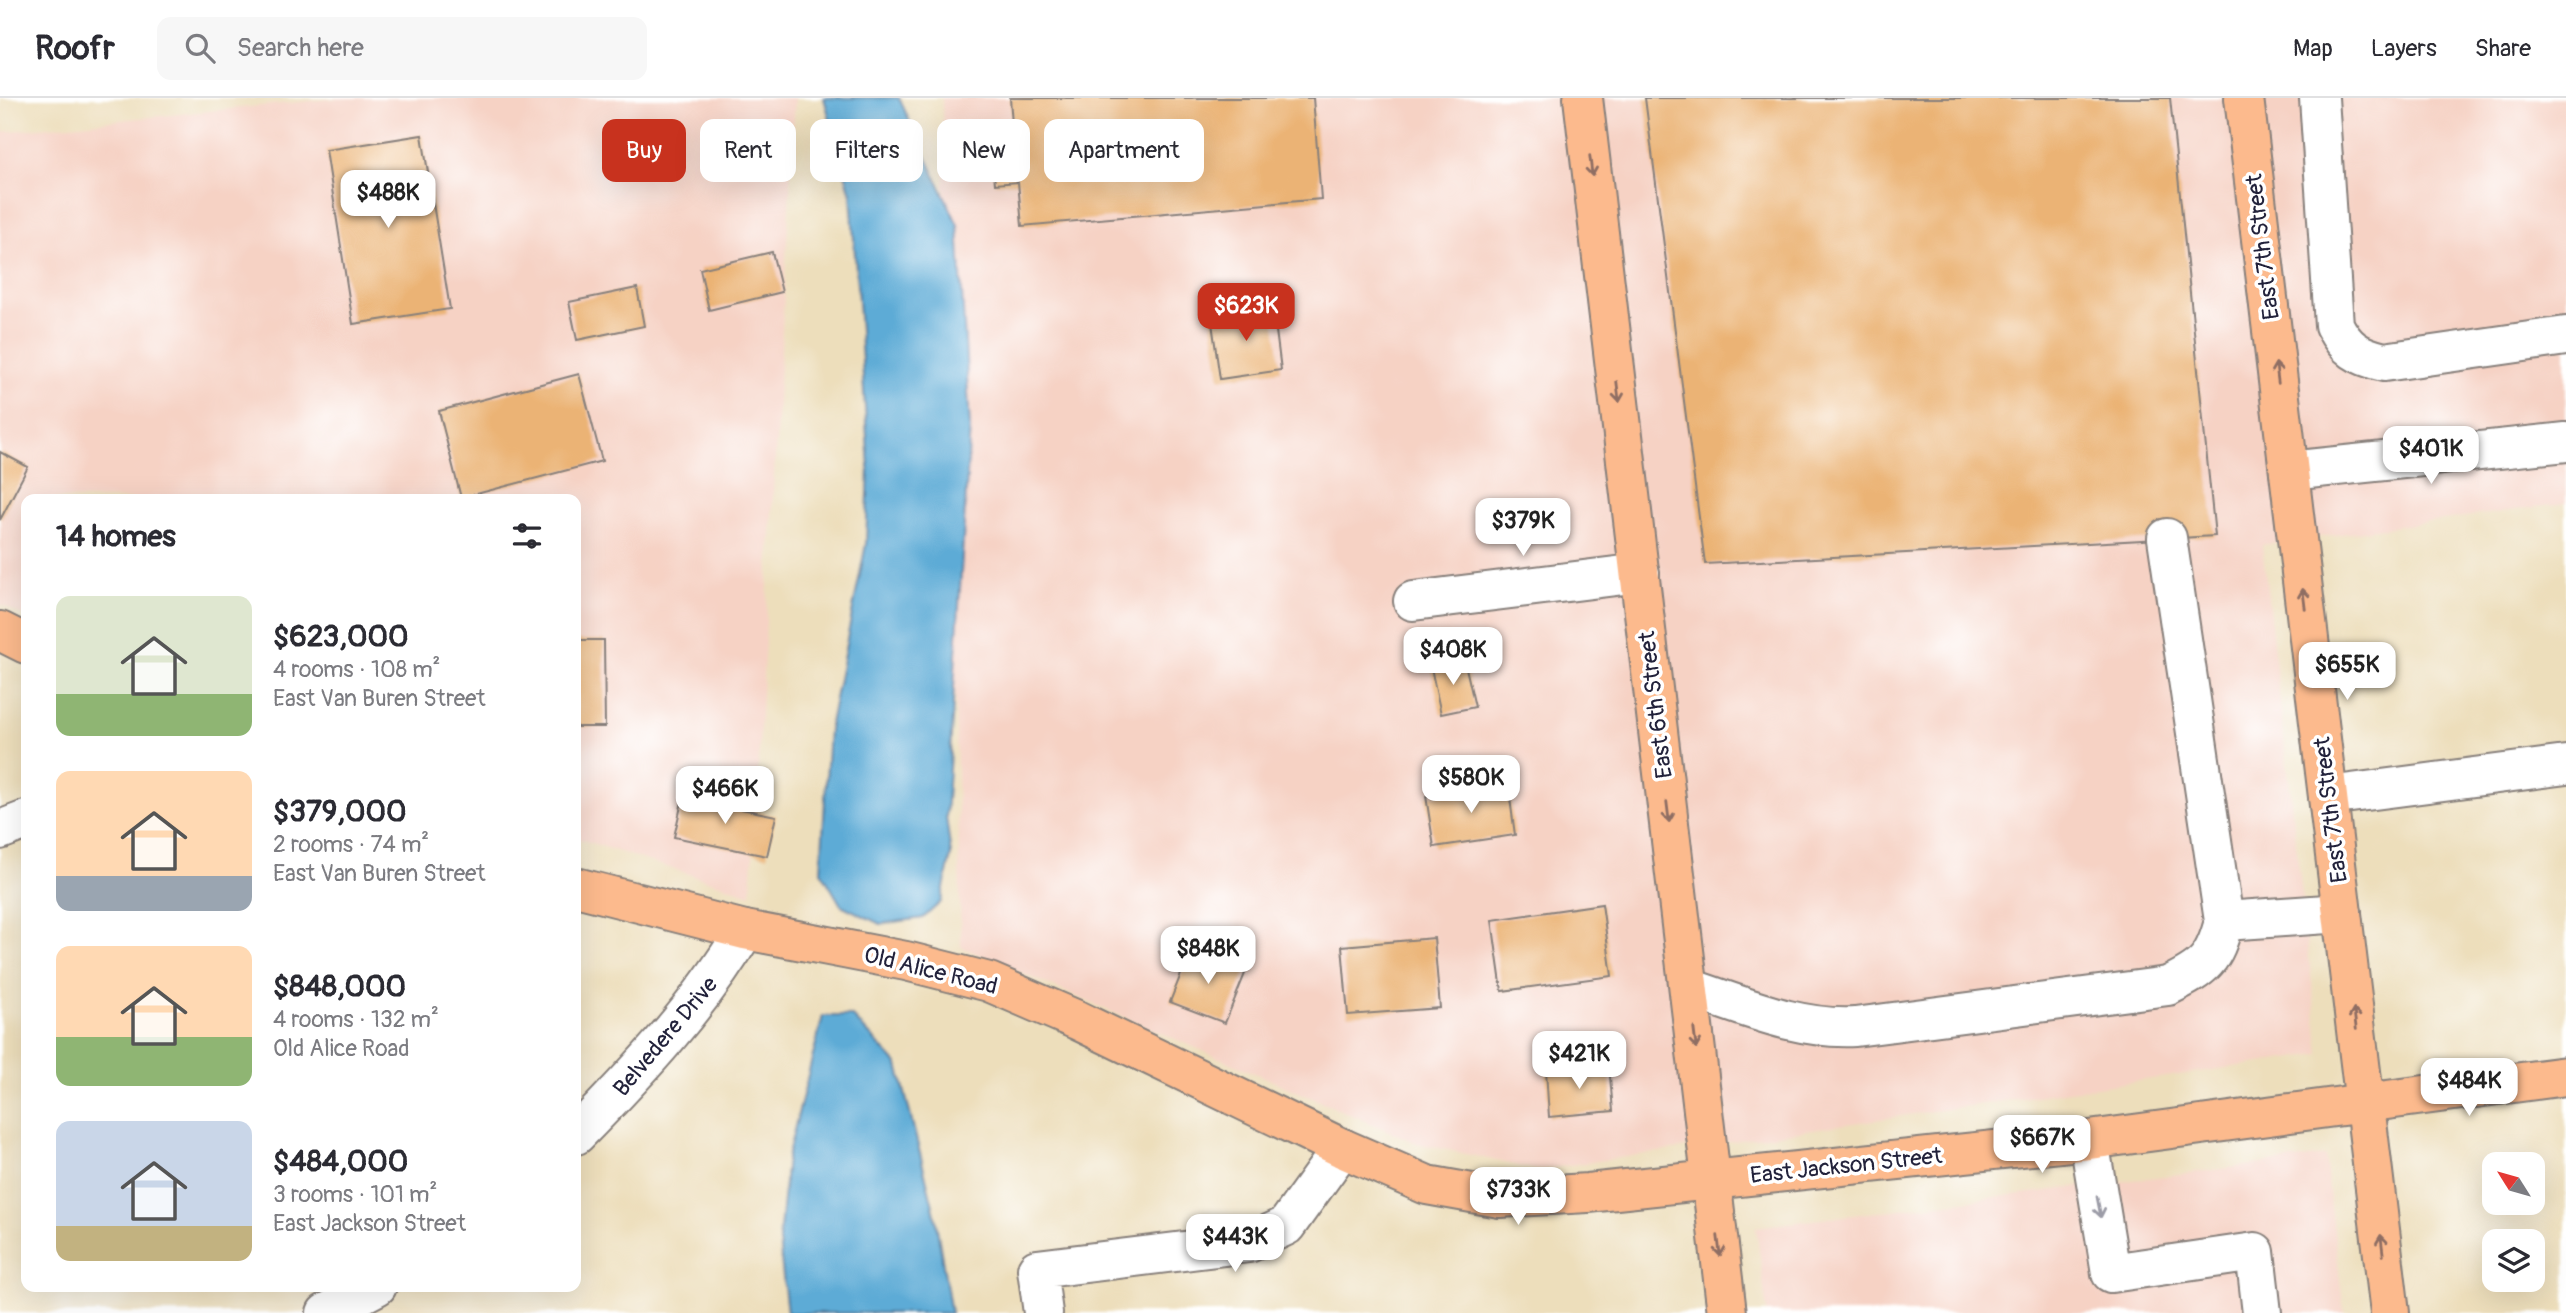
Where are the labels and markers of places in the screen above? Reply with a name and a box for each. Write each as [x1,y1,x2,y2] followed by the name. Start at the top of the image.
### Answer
[339,170,437,230] pin: $488K
[1197,284,1295,343] pin: $623K
[2382,426,2480,486] pin: $401K
[1474,498,1572,558] pin: $379K
[1404,628,1502,687] pin: $408K
[2298,642,2396,702] pin: $655K
[1422,756,1520,815] pin: $580K
[676,766,774,826] pin: $466K
[1159,926,1257,986] pin: $848K
[1530,1032,1628,1091] pin: $421K
[2420,1058,2518,1118] pin: $484K
[1993,1116,2091,1175] pin: $667K
[1469,1168,1567,1227] pin: $733K
[1186,1214,1284,1274] pin: $443K

